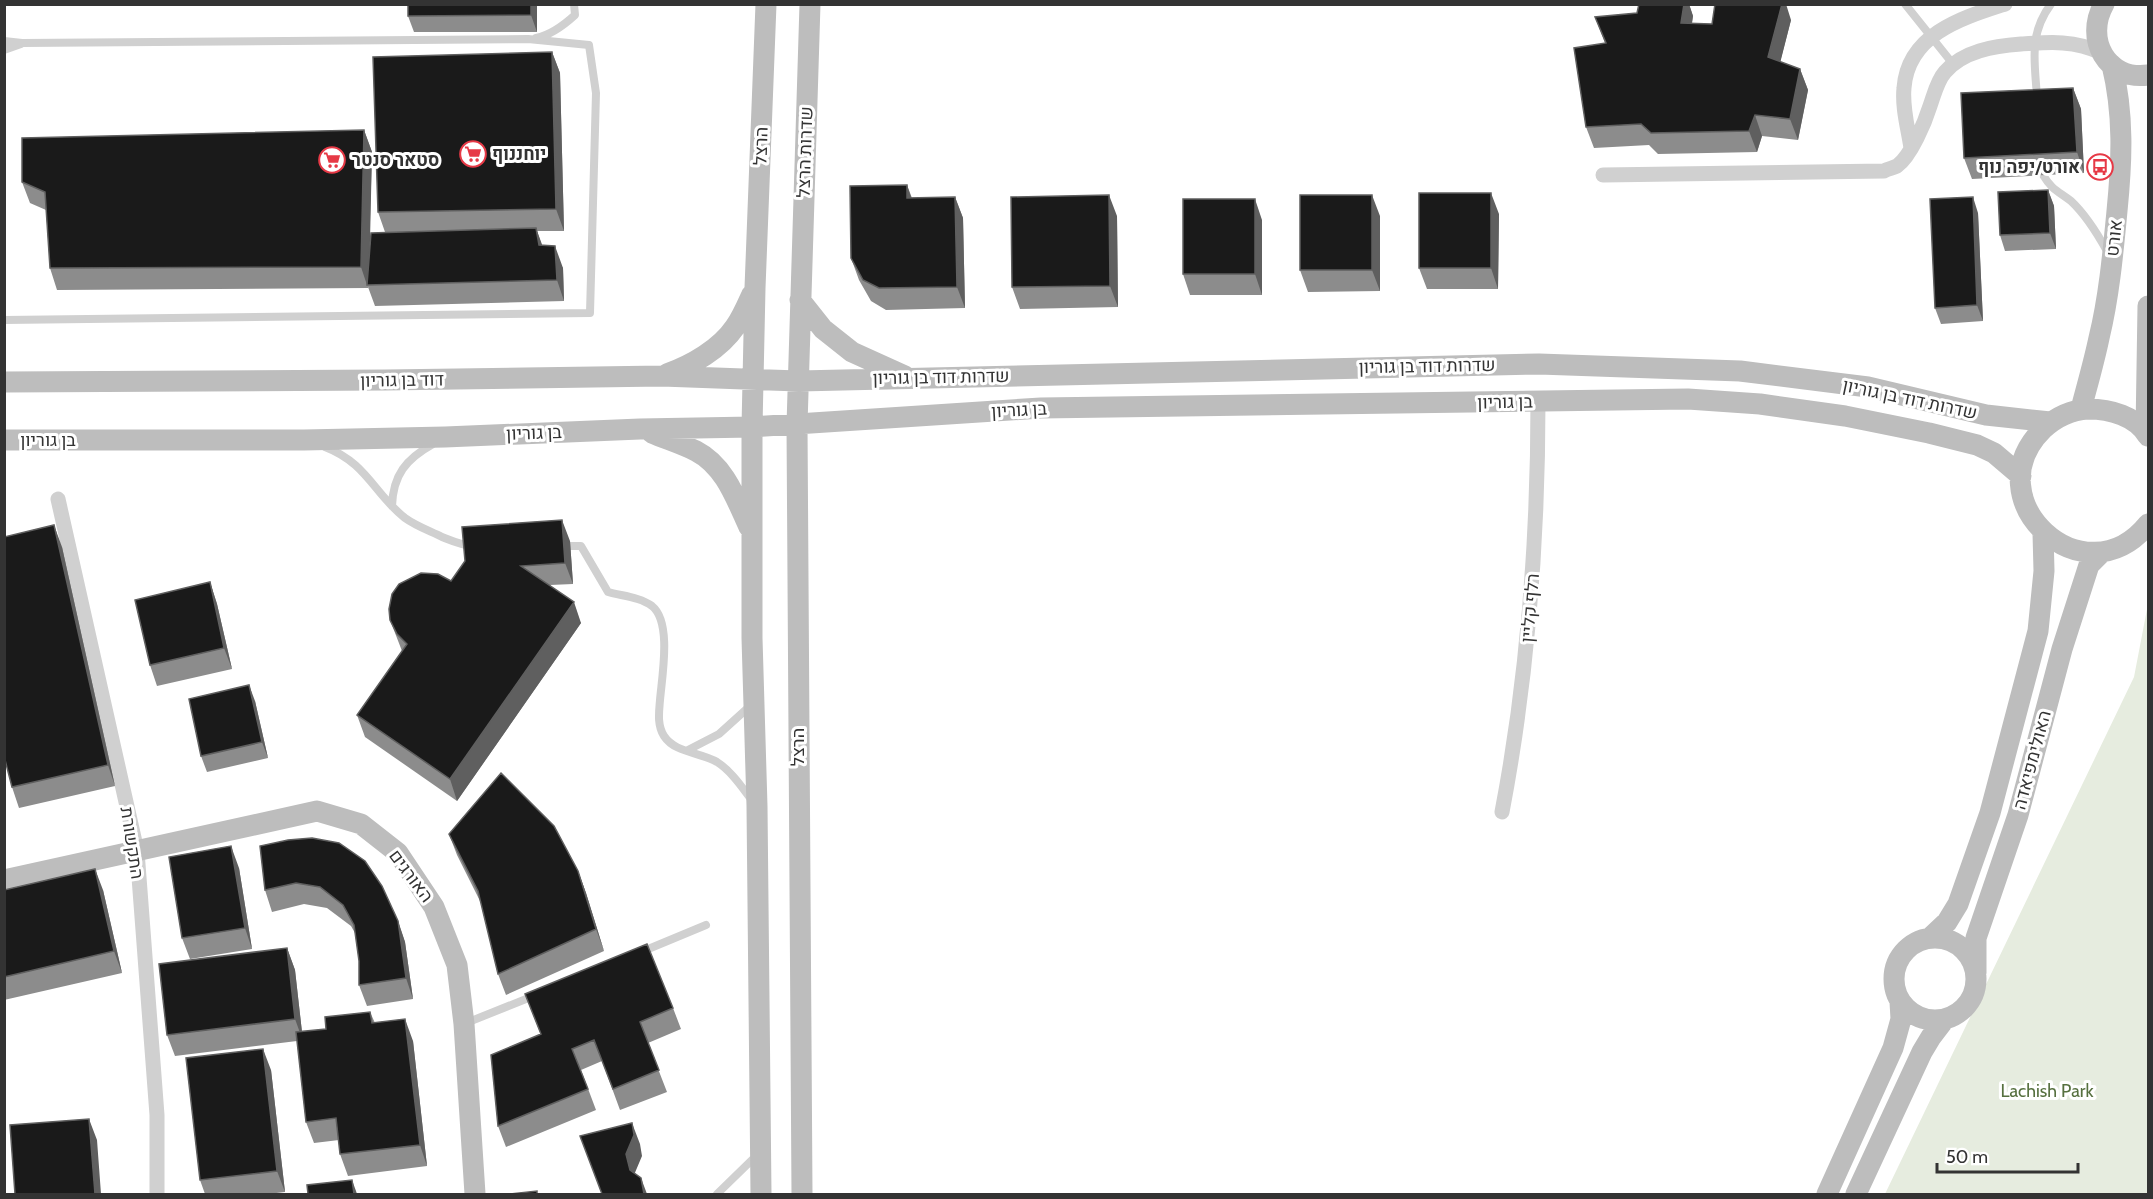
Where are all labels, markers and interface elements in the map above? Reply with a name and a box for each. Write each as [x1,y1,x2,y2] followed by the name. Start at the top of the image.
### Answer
[792,106,818,198] street label: שדרות הרצל
[749,126,773,166] street label: הרצל
[458,139,488,169] supermarket icon: יוחננוף
[492,143,546,165] place label: יוחננוף
[317,145,347,175] supermarket icon: סטאר סנטר
[352,149,439,171] place label: סטאר סנטר
[2085,152,2115,182] bus stop icon: אורט/יפה נוף
[1978,156,2080,178] place label: אורט/יפה נוף
[2101,219,2127,257] street label: אורט
[1358,354,1496,378] street label: שדרות דוד בן גוריון
[872,365,1010,389] street label: שדרות דוד בן גוריון
[360,368,444,392] street label: דוד בן גוריון
[1841,374,1979,424] street label: שדרות דוד בן גוריון
[1477,391,1534,413] street label: בן גוריון
[991,398,1048,422] street label: בן גוריון
[506,421,563,445] street label: בן גוריון
[20,429,76,451] street label: בן גוריון
[1516,573,1544,643] street label: רלף קליין
[2008,708,2056,812] street label: האולימפיאדה
[787,728,809,766] street label: הרצל
[115,805,149,881] street label: התקשורת
[384,845,438,907] street label: האורגים
[2000,1080,2094,1102] park label: Lachish Park
[1937,1136,2078,1174] scale bar
[1946,1146,1988,1168] text: 50 m

